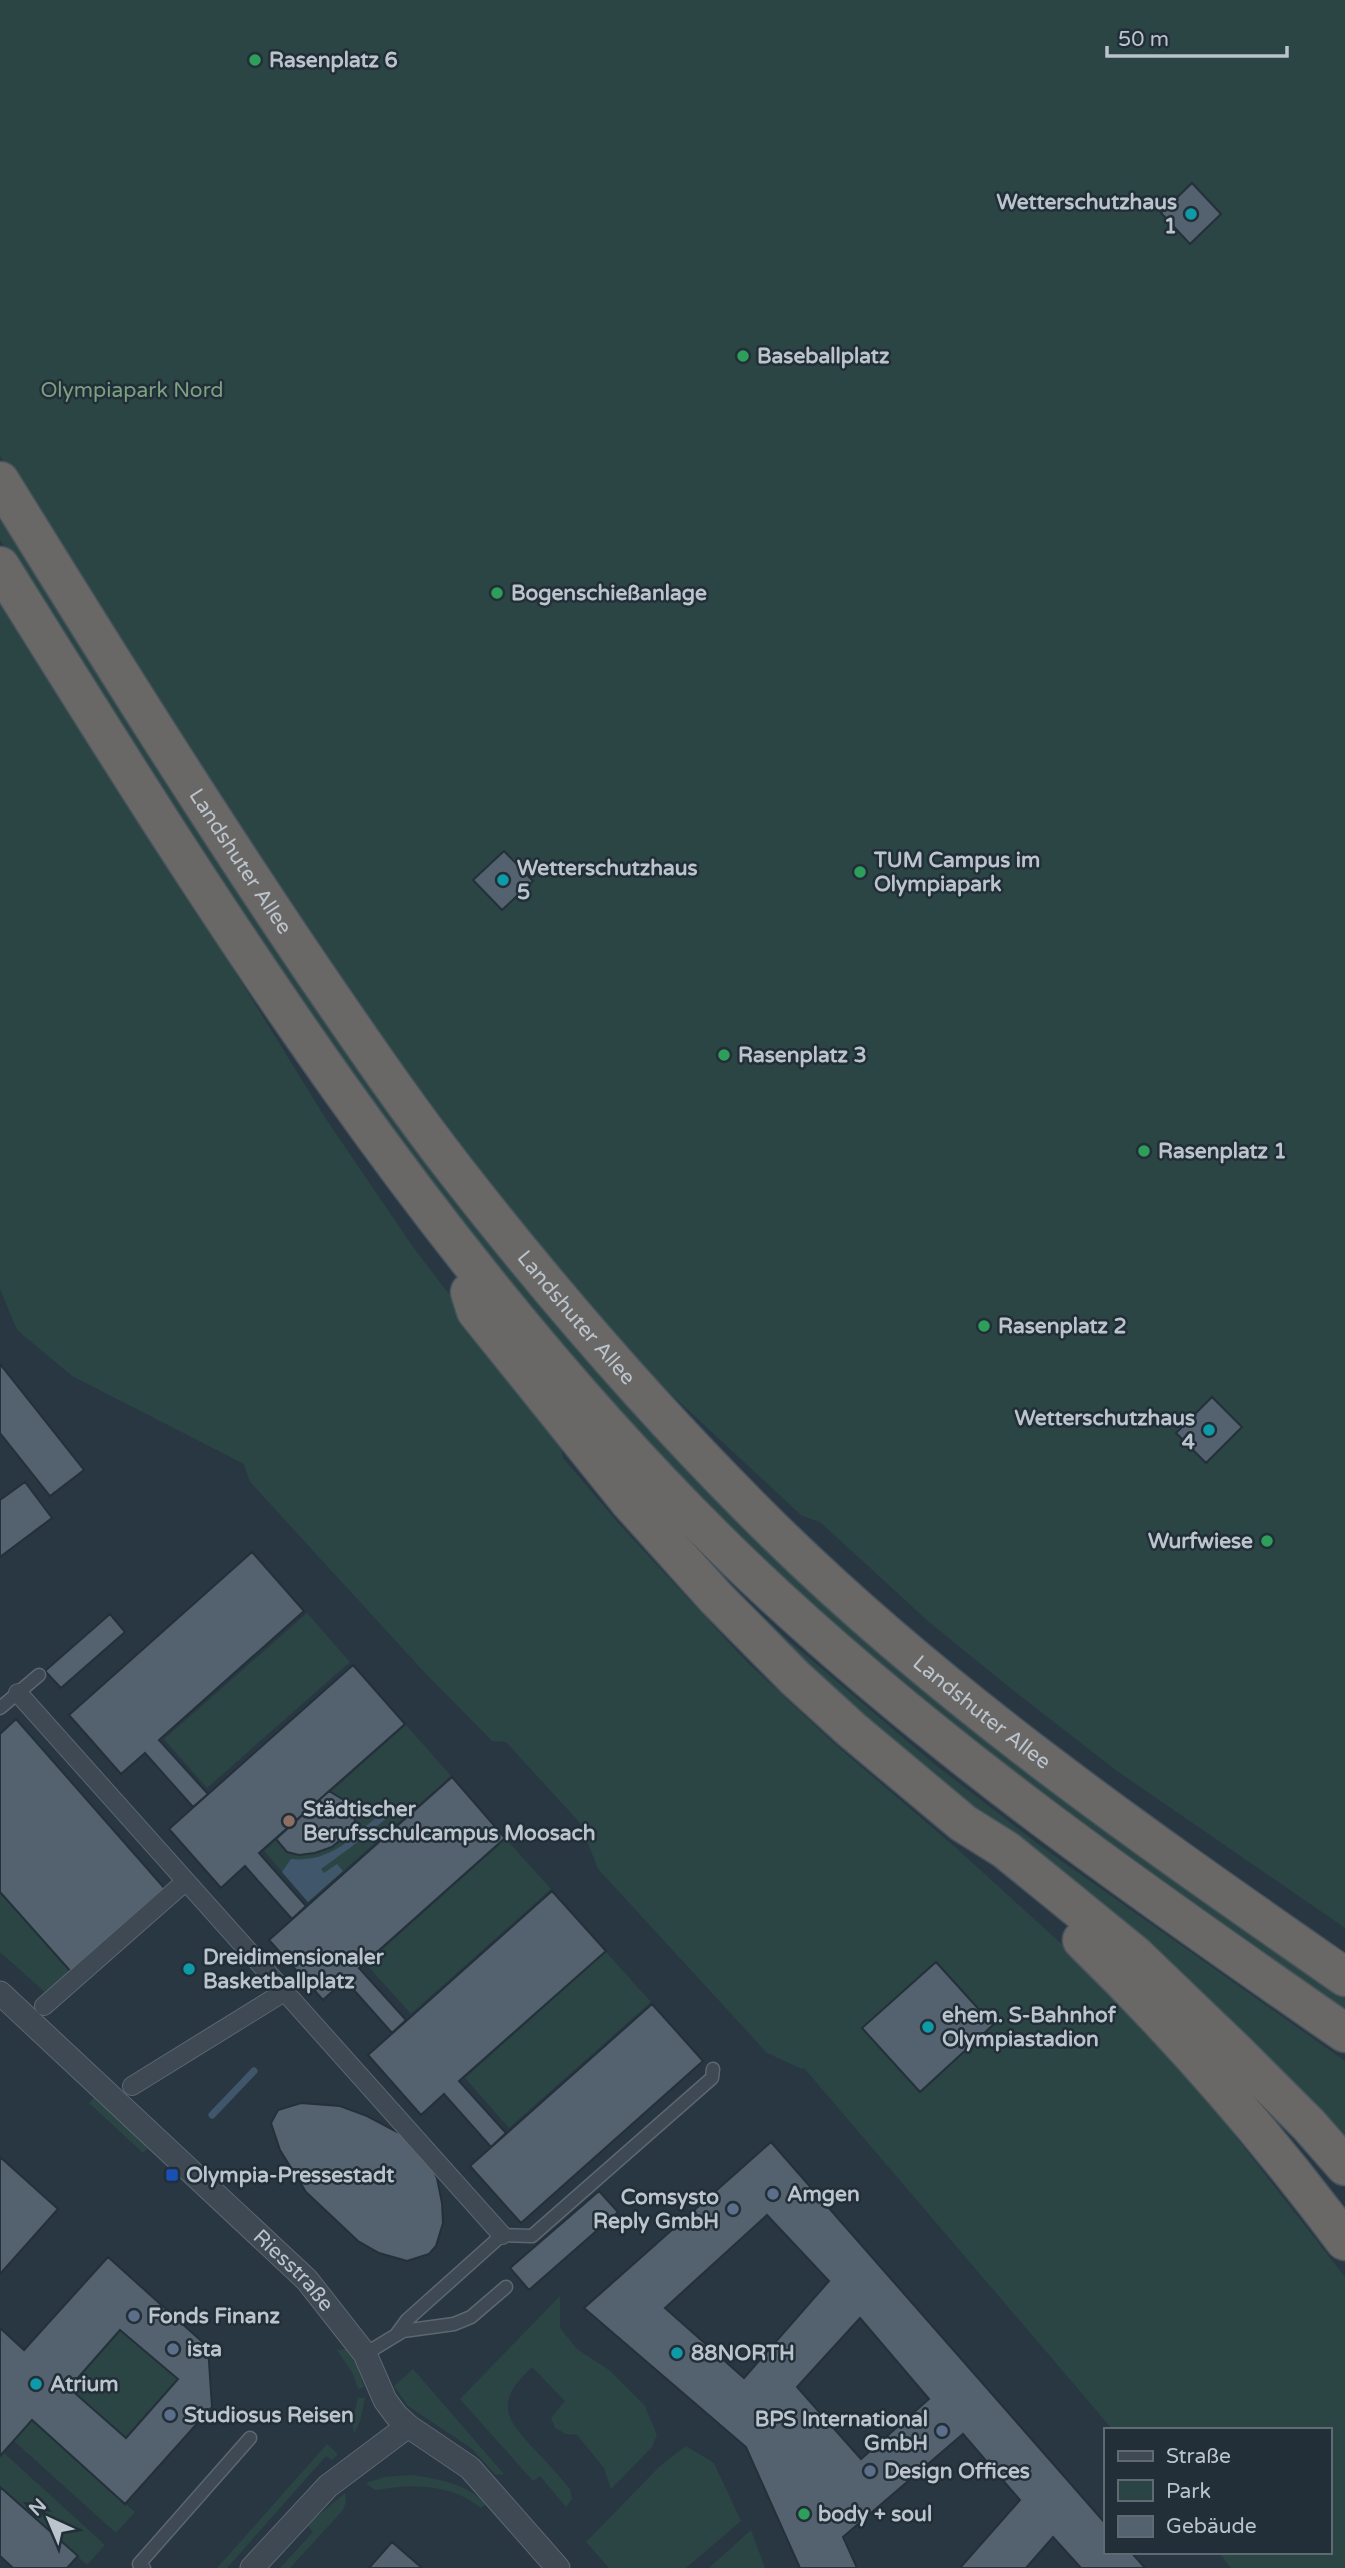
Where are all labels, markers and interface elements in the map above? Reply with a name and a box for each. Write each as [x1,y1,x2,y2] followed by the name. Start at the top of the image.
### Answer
[1107,14,1287,58] scale bar
[1118,27,1169,52] text: 50 m
[269,48,398,73] place label: Rasenplatz 6
[247,52,263,68] marker: Rasenplatz 6
[996,190,1177,239] place label: Wetterschutzhaus 1
[1183,206,1199,222] marker: Wetterschutzhaus 1
[757,344,890,369] place label: Baseballplatz
[735,348,751,364] marker: Baseballplatz
[40,378,224,403] park label: Olympiapark Nord
[511,581,707,606] place label: Bogenschießanlage
[489,585,505,601] marker: Bogenschießanlage
[184,784,297,939] street label: Landshuter Allee
[873,848,1040,897] place label: TUM Campus im Olympiapark
[517,856,698,905] place label: Wetterschutzhaus 5
[852,864,868,880] marker: TUM Campus im Olympiapark
[495,872,511,888] marker: Wetterschutzhaus 5
[738,1043,867,1068] place label: Rasenplatz 3
[716,1047,732,1063] marker: Rasenplatz 3
[1158,1139,1287,1164] place label: Rasenplatz 1
[1136,1143,1152,1159] marker: Rasenplatz 1
[512,1246,640,1390] street label: Landshuter Allee
[998,1314,1127,1339] place label: Rasenplatz 2
[976,1318,992,1334] marker: Rasenplatz 2
[1014,1406,1195,1455] place label: Wetterschutzhaus 4
[1201,1422,1217,1438] marker: Wetterschutzhaus 4
[1148,1529,1253,1554] place label: Wurfwiese
[1259,1533,1275,1549] marker: Wurfwiese
[908,1650,1055,1775] street label: Landshuter Allee
[303,1797,596,1846] place label: Städtischer Berufsschulcampus Moosach
[281,1813,297,1829] marker: Städtischer Berufsschulcampus Moosach
[203,1945,385,1994] place label: Dreidimensionaler Basketballplatz
[181,1961,197,1977] marker: Dreidimensionaler Basketballplatz
[942,2003,1117,2052] place label: ehem. S-Bahnhof Olympiastadion
[920,2019,936,2035] marker: ehem. S-Bahnhof Olympiastadion
[186,2163,394,2188] place label: Olympia-Pressestadt
[164,2167,180,2183] marker: Olympia-Pressestadt
[787,2182,860,2207] place label: Amgen
[593,2185,719,2234] place label: Comsysto Reply GmbH
[765,2186,781,2202] marker: Amgen
[725,2201,741,2217] marker: Comsysto Reply GmbH
[248,2224,339,2317] street label: Riesstraße
[148,2304,280,2329] place label: Fonds Finanz
[126,2308,142,2324] marker: Fonds Finanz
[187,2337,222,2362] place label: ista
[165,2341,181,2357] marker: ista
[691,2341,795,2366] place label: 88NORTH
[669,2345,685,2361] marker: 88NORTH
[50,2372,119,2397] place label: Atrium
[28,2376,44,2392] marker: Atrium
[184,2403,354,2428] place label: Studiosus Reisen
[162,2407,178,2423] marker: Studiosus Reisen
[755,2407,928,2456] place label: BPS International GmbH
[934,2423,950,2439] marker: BPS International GmbH
[1104,2428,1331,2554] legend
[1166,2444,1231,2469] text: Straße
[884,2459,1030,2484] place label: Design Offices
[862,2463,878,2479] marker: Design Offices
[1166,2479,1211,2504] text: Park
[14,2484,84,2554] north arrow
[25,2494,51,2521] text: N
[818,2502,932,2527] place label: body + soul
[796,2506,812,2522] marker: body + soul
[1166,2514,1257,2539] text: Gebäude

